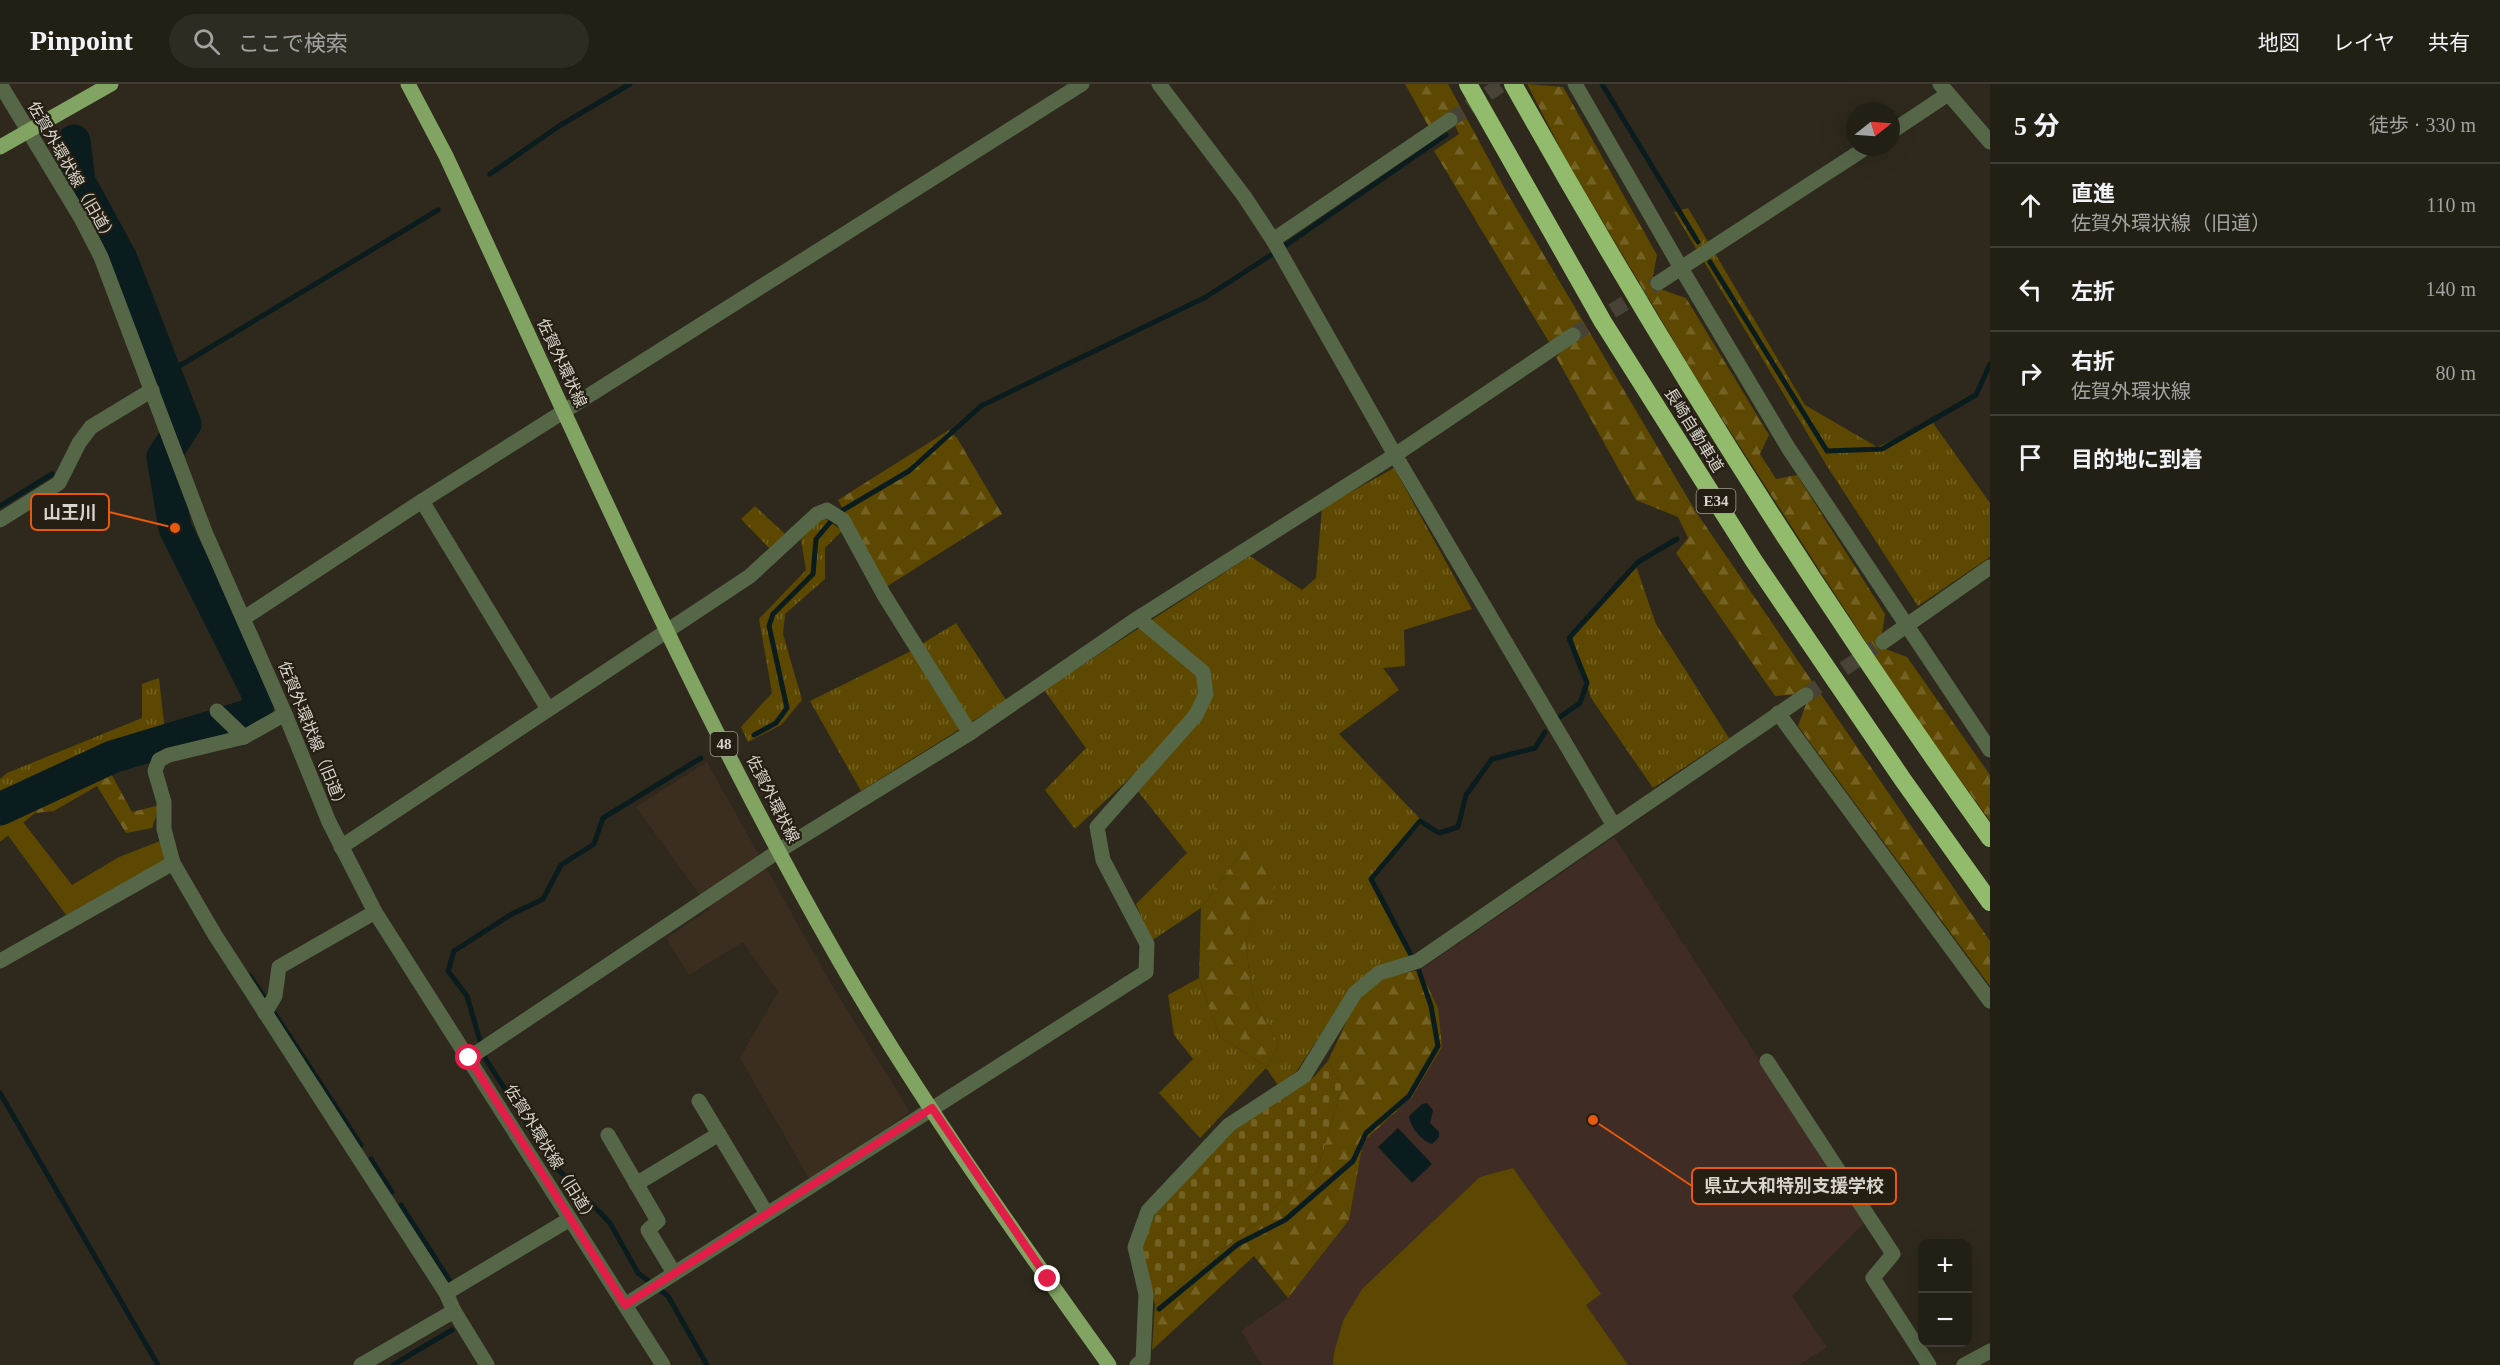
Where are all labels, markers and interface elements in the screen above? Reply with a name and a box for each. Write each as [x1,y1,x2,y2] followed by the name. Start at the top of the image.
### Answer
[169,14,589,68] search box
[30,25,133,56] text: Pinpoint
[190,25,223,58] icon: search
[238,31,348,56] text: ここで検索
[2258,31,2300,55] text: 地図
[2333,31,2395,55] text: レイヤ
[2428,31,2470,55] text: 共有
[25,98,119,246] street label: 佐賀外環状線（旧道）
[1846,102,1900,156] north arrow
[2014,112,2060,141] text: 5 分
[2369,114,2476,136] text: 徒歩 · 330 m
[2071,181,2115,206] text: 直進
[2014,189,2047,222] icon: ahead
[2426,194,2476,216] text: 110 m
[2071,212,2271,234] text: 佐賀外環状線（旧道）
[2014,273,2047,306] icon: left
[2425,278,2476,300] text: 140 m
[2071,279,2115,304] text: 左折
[534,316,590,410] street label: 佐賀外環状線
[2071,349,2115,374] text: 右折
[2014,357,2047,390] icon: right
[2435,362,2476,384] text: 80 m
[2071,380,2191,402] text: 佐賀外環状線
[1661,385,1727,475] street label: 長崎自動車道
[2014,441,2047,474] icon: arrive
[2071,447,2203,472] text: 目的地に到着
[1696,489,1736,513] road number: E34
[31,494,109,530] callout: 山王川
[43,503,97,523] text: 山王川
[275,659,351,813] street label: 佐賀外環状線（旧道）
[710,732,738,756] road number: 48
[744,752,802,846] street label: 佐賀外環状線
[455,1044,481,1070] route start
[501,1082,601,1226] street label: 佐賀外環状線（旧道）
[1692,1168,1896,1204] callout: 県立大和特別支援学校
[1704,1176,1884,1196] text: 県立大和特別支援学校
[1918,1239,1972,1347] map controls
[1918,1239,1972,1293] button: +
[1034,1265,1060,1291] route end
[1918,1293,1972,1347] button: −

